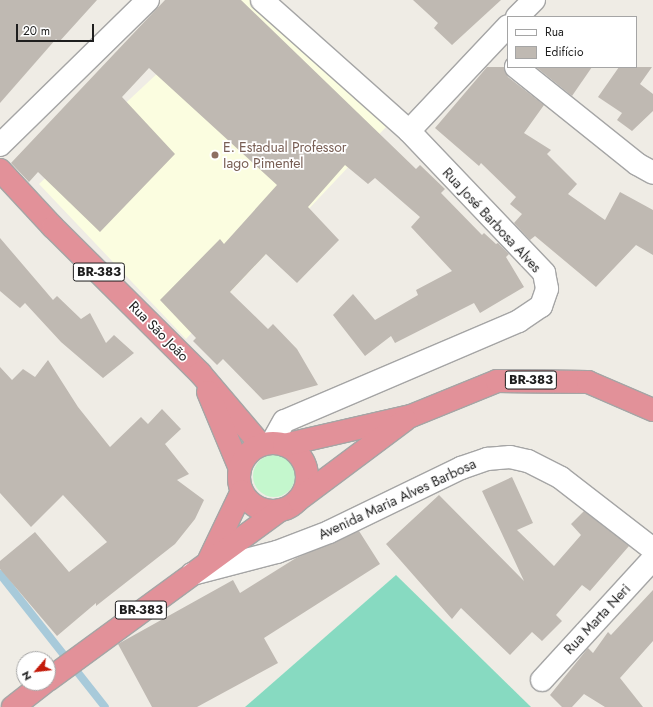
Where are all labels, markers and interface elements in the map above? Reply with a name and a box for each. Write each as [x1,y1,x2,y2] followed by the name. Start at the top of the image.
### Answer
[18,16,96,42] scale bar
[507,16,637,68] legend
[23,22,50,40] text: 20 m
[545,23,564,41] text: Rua
[545,43,584,61] text: Edifício
[223,139,347,172] place label: E. Estadual Professor Iago Pimentel
[210,150,220,160] marker: E. Estadual Professor Iago Pimentel
[439,164,545,276] street label: Rua José Barbosa Alves
[72,261,126,283] road number: BR-383
[126,298,192,364] street label: Rua São João
[504,369,558,391] road number: BR-383
[316,455,478,543] street label: Avenida Maria Alves Barbosa
[560,580,634,658] street label: Rua Marta Neri
[114,599,168,621] road number: BR-383
[16,651,56,691] north arrow
[17,669,35,684] text: N

